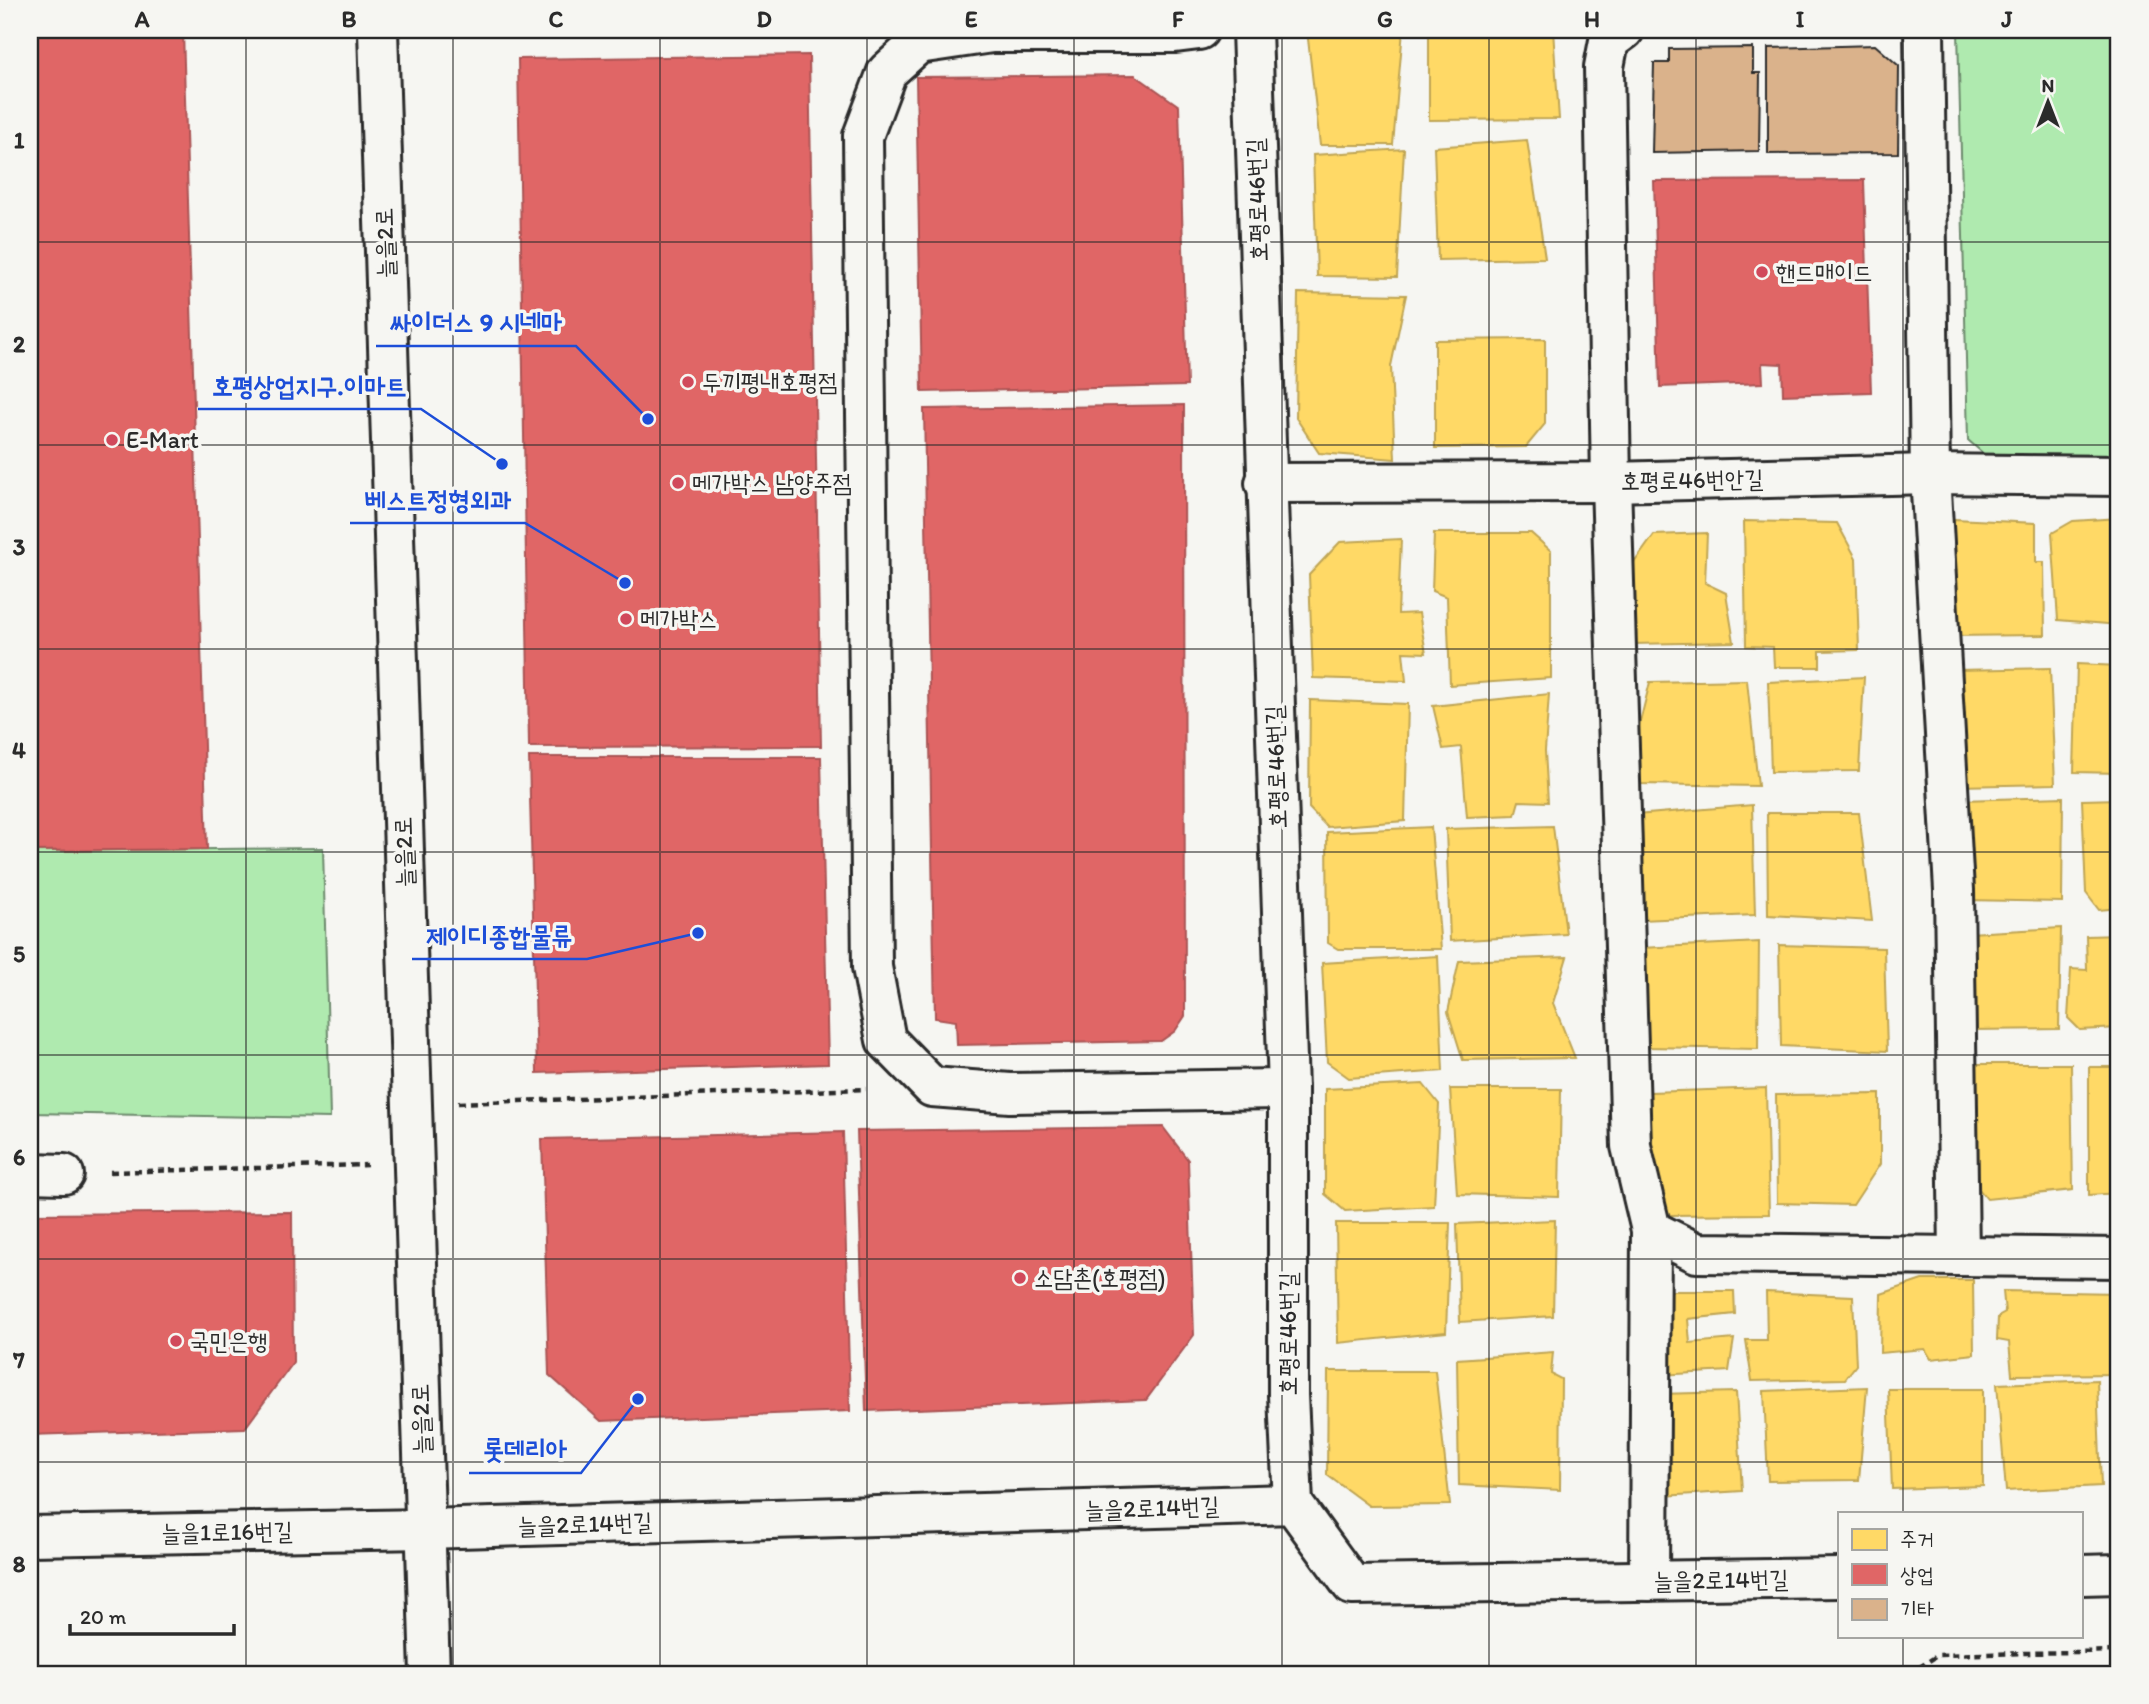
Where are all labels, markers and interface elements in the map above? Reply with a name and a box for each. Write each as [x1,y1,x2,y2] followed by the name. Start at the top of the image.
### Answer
[134,5,150,33] text: A
[342,5,357,33] text: B
[549,5,564,33] text: C
[756,5,772,33] text: D
[965,5,978,33] text: E
[1172,5,1185,33] text: F
[1377,5,1393,33] text: G
[1584,5,1600,33] text: H
[1796,5,1805,33] text: I
[2000,5,2013,33] text: J
[2012,66,2082,136] north arrow
[2042,74,2054,97] text: N
[14,126,25,154] text: 1
[1240,138,1273,262] street label: 호평로46번길
[369,207,400,279] street label: 늘을2로
[1776,257,1873,286] place label: 핸드매이드
[1754,264,1770,280] marker: 핸드매이드
[376,299,576,346] callout: 싸이더스 9 시네마
[389,306,562,338] text: 싸이더스 9 시네마
[13,330,26,358] text: 2
[198,362,421,409] callout: 호평상업지구.이마트
[702,367,837,396] place label: 두끼평내호평점
[212,370,406,402] text: 호평상업지구.이마트
[680,374,696,390] marker: 두끼평내호평점
[126,425,199,454] place label: E-Mart
[104,432,120,448] marker: E-Mart
[1620,464,1764,495] street label: 호평로46번안길
[692,468,852,497] place label: 메가박스 남양주점
[670,475,686,491] marker: 메가박스 남양주점
[350,476,525,523] callout: 베스트정형외과
[365,484,511,516] text: 베스트정형외과
[13,533,26,561] text: 3
[640,604,717,633] place label: 메가박스
[618,611,634,627] marker: 메가박스
[1259,705,1292,829] street label: 호평로46번길
[12,736,26,764] text: 4
[388,816,419,888] street label: 늘을2로
[412,912,587,959] callout: 제이디종합물류
[426,920,572,952] text: 제이디종합물류
[13,940,25,968] text: 5
[13,1143,25,1171] text: 6
[1034,1263,1166,1292] place label: 소담촌(호평점)
[1012,1270,1028,1286] marker: 소담촌(호평점)
[1273,1272,1302,1396] street label: 호평로46번길
[190,1326,267,1355] place label: 국민은행
[168,1333,184,1349] marker: 국민은행
[12,1346,25,1374] text: 7
[405,1383,436,1455] street label: 늘을2로
[469,1426,581,1473] callout: 롯데리아
[483,1433,567,1465] text: 롯데리아
[1084,1491,1220,1524] street label: 늘을2로14번길
[517,1507,653,1540] street label: 늘을2로14번길
[1838,1512,2082,1638] legend
[161,1516,293,1547] street label: 늘을1로16번길
[1900,1526,1934,1551] text: 주거
[13,1550,26,1578] text: 8
[1900,1562,1934,1587] text: 상업
[1653,1564,1789,1595] street label: 늘을2로14번길
[70,1592,234,1636] scale bar
[1900,1596,1934,1621] text: 기타
[80,1604,127,1629] text: 20 m

